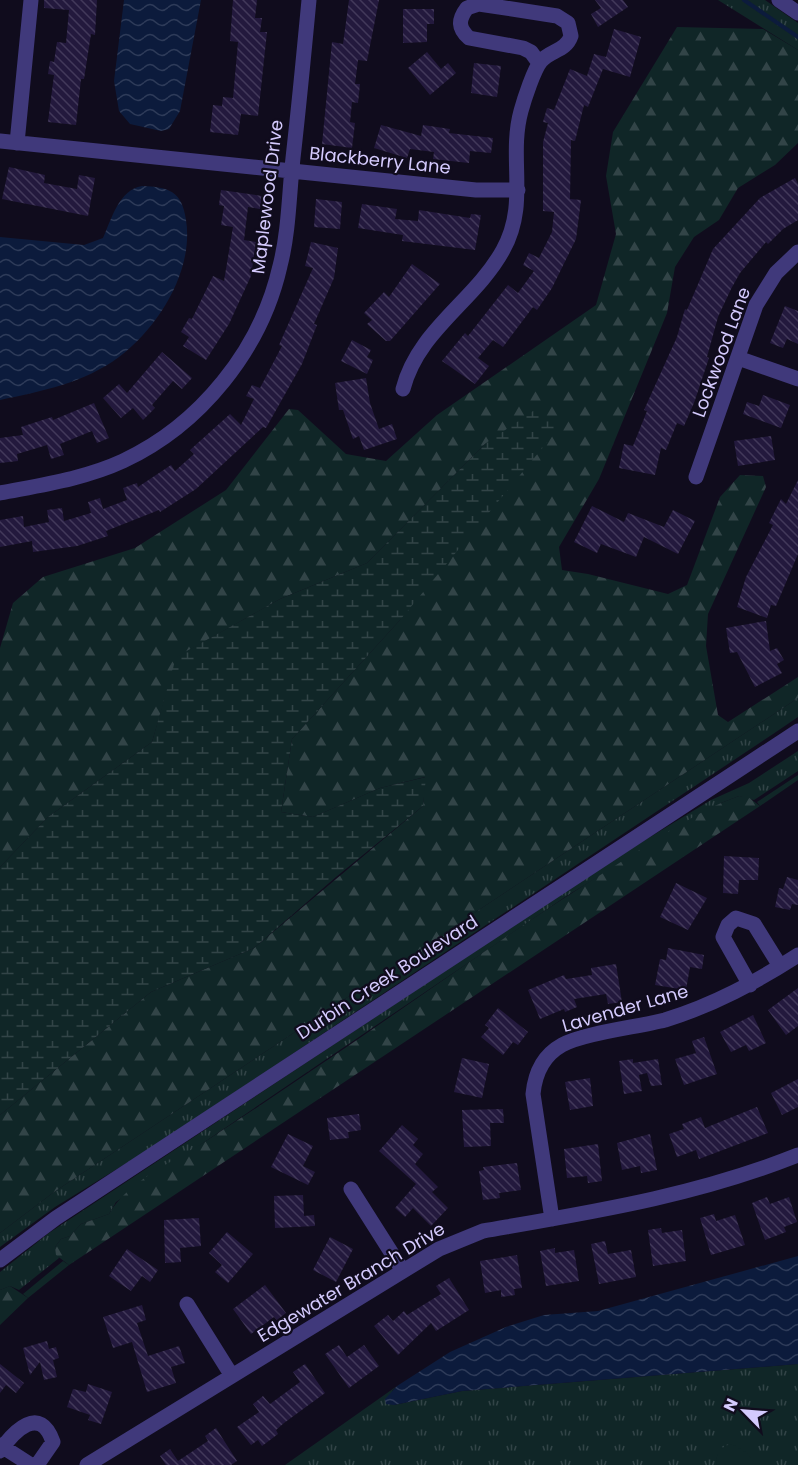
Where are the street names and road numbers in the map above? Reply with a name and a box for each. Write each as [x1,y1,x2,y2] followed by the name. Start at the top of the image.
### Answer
[245,118,289,276] street label: Maplewood Drive
[308,140,452,180] street label: Blackberry Lane
[686,283,756,421] street label: Lockwood Lane
[291,909,483,1045] street label: Durbin Creek Boulevard
[559,978,691,1038] street label: Lavender Lane
[253,1216,449,1348] street label: Edgewater Branch Drive

